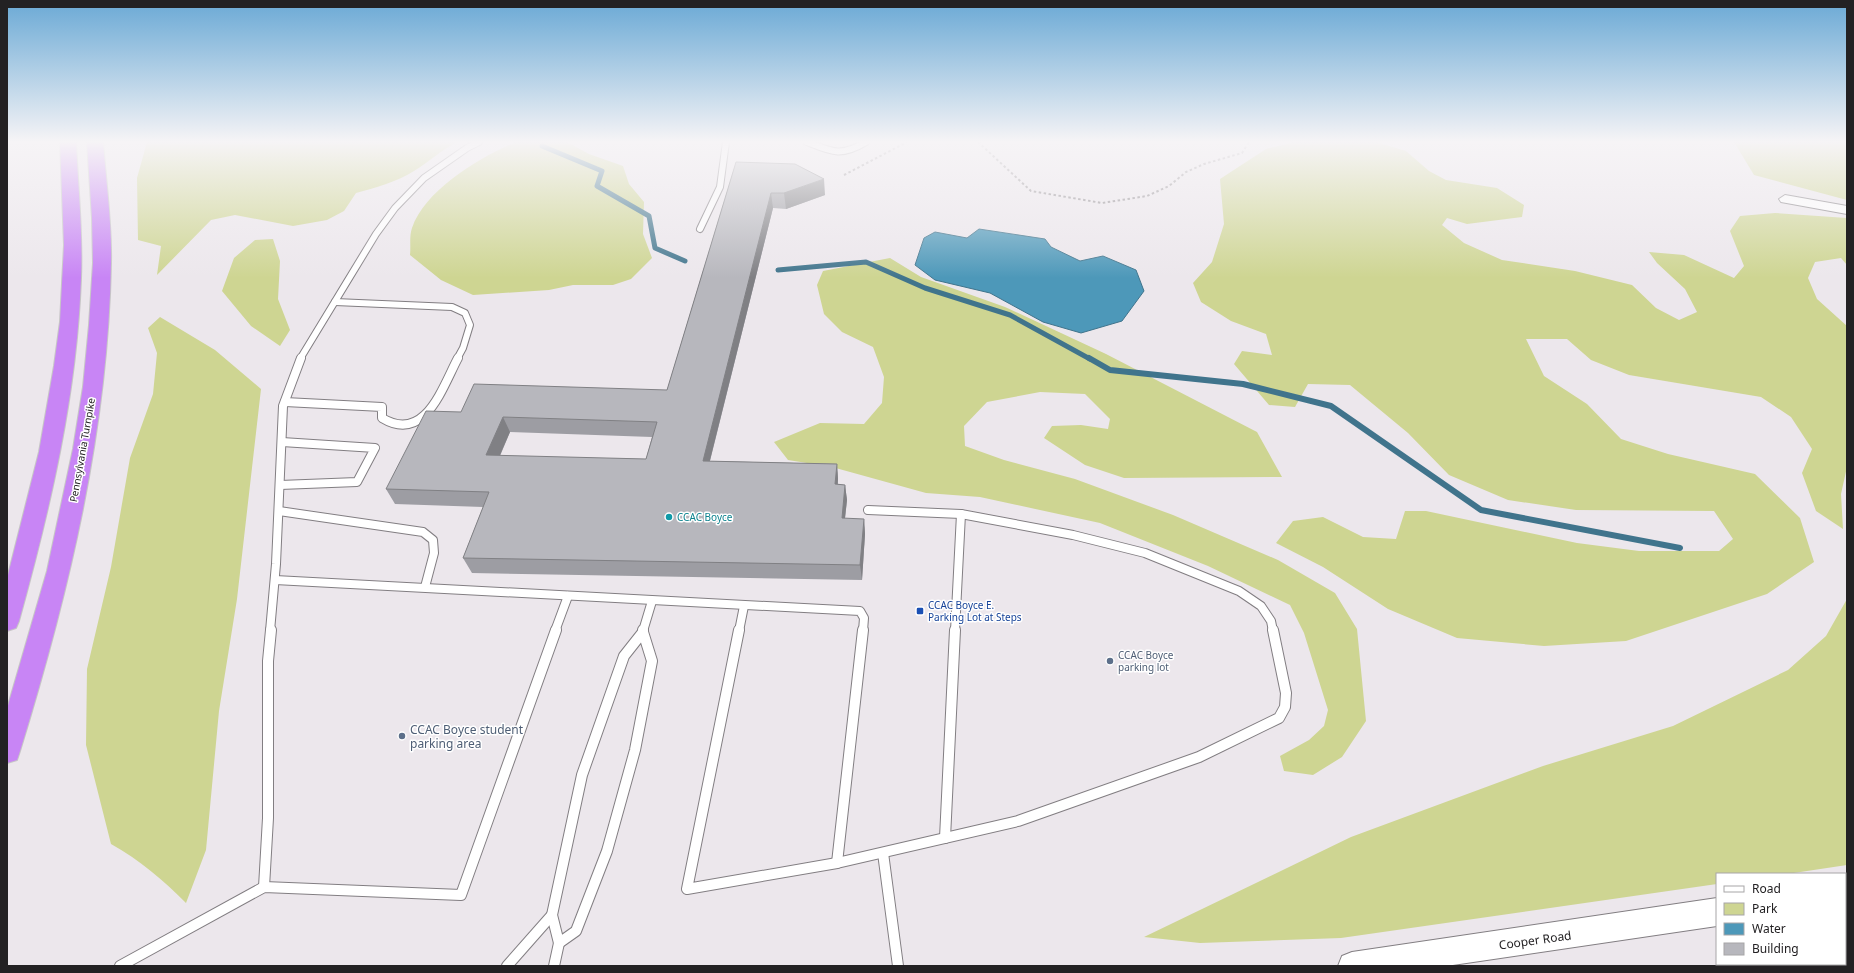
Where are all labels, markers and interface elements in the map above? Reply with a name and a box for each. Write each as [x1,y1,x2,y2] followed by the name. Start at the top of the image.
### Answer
[66,397,98,503] street label: Pennsylvania Turnpike
[677,510,733,524] place label: CCAC Boyce
[664,512,674,522] marker: CCAC Boyce
[928,598,1022,624] place label: CCAC Boyce E. Parking Lot at Steps
[915,606,925,616] marker: CCAC Boyce E. Parking Lot at Steps
[1118,648,1174,674] place label: CCAC Boyce parking lot
[1105,656,1115,666] marker: CCAC Boyce parking lot
[410,721,524,752] place label: CCAC Boyce student parking area
[397,731,407,741] marker: CCAC Boyce student parking area
[1716,873,1846,965] legend
[1752,880,1781,897] text: Road
[1752,900,1778,917] text: Park
[1752,920,1786,937] text: Water
[1498,926,1572,954] street label: Cooper Road
[1752,940,1799,957] text: Building

